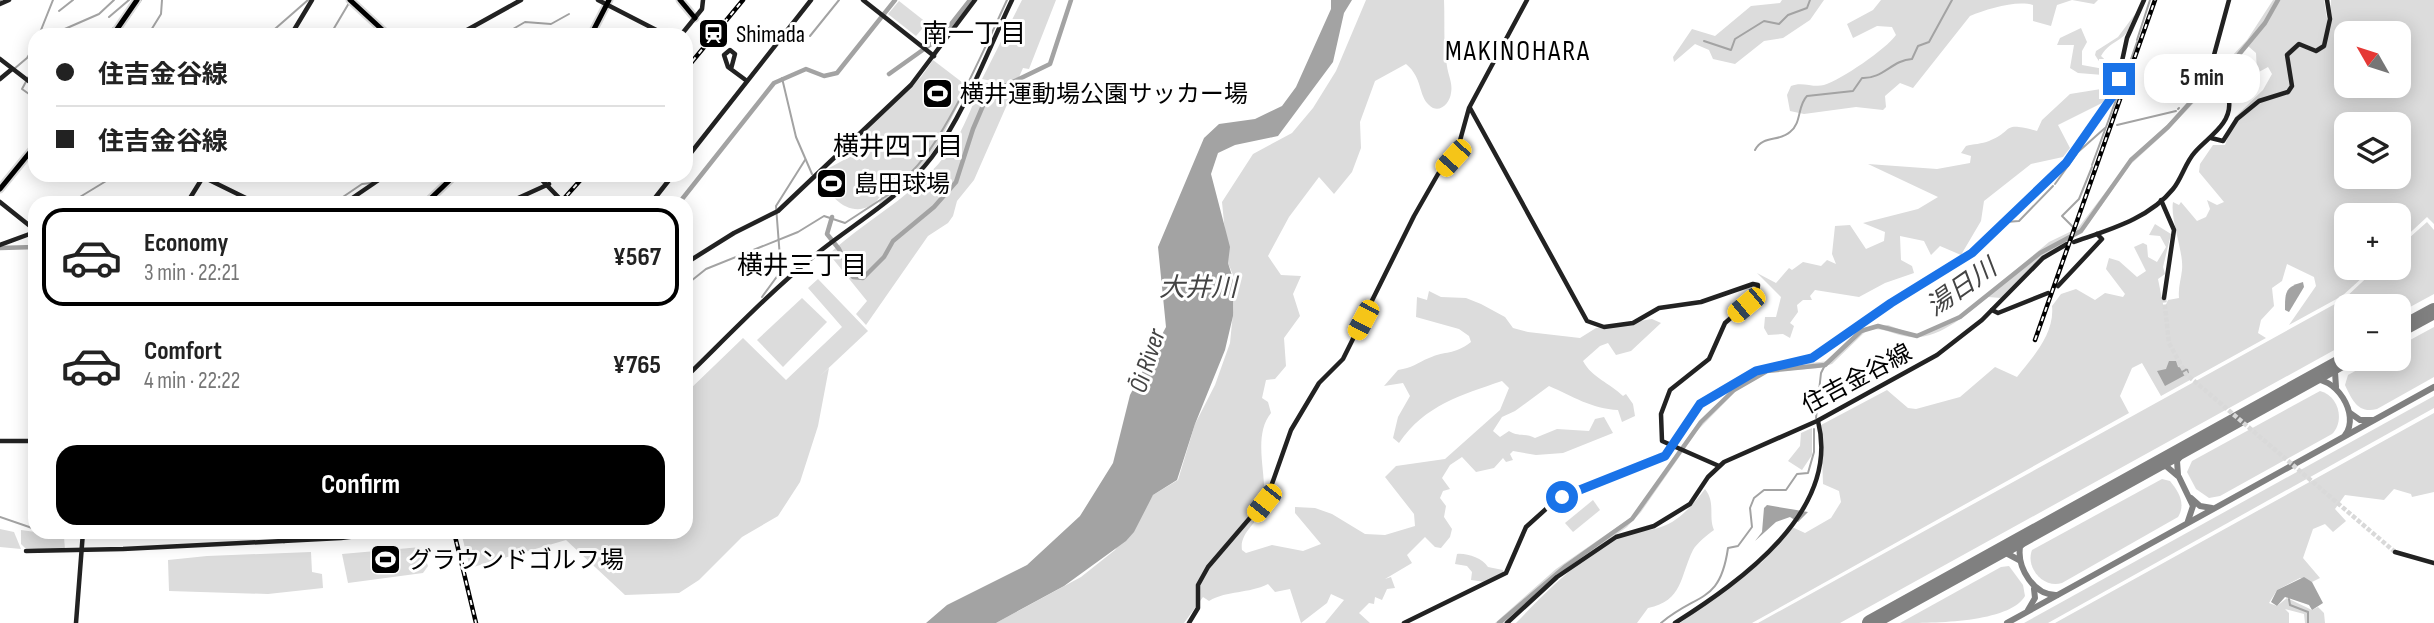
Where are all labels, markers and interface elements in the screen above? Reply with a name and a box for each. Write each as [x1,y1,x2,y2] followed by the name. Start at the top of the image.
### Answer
[696,17,730,51] station icon: Shimada
[922,19,1026,50] district label: 南一丁目
[736,20,805,49] place label: Shimada
[2334,21,2412,98] north arrow
[2334,21,2411,371] map controls
[1445,35,1591,68] district label: MAKINOHARA
[2144,55,2259,104] callout: 5 min
[98,60,228,91] text: 住吉金谷線
[2103,63,2135,95] route end
[2180,64,2224,92] text: 5 min
[920,77,954,111] sports icon: 横井運動場公園サッカー場
[960,80,1248,109] place label: 横井運動場公園サッカー場
[2334,112,2411,189] button: layers
[98,127,228,158] text: 住吉金谷線
[833,132,963,163] district label: 横井四丁目
[1432,135,1475,181] car
[814,167,848,201] sports icon: 島田球場
[854,170,950,199] place label: 島田球場
[2334,203,2411,280] button: +
[60,226,123,289] icon: car
[144,228,228,259] text: Economy
[613,242,661,273] text: ¥567
[737,251,867,282] district label: 横井三丁目
[1921,251,2005,323] water label: 湯日川
[144,259,239,287] text: 3 min · 22:21
[1159,273,1240,304] water label: 大井川
[1724,283,1769,327] car
[2334,294,2411,371] button: −
[1344,297,1383,343] car
[1123,324,1173,397] water label: Ōi River
[60,334,123,397] icon: car
[144,336,222,367] text: Comfort
[1797,338,1917,420] street label: 住吉金谷線
[613,350,661,381] text: ¥765
[144,367,240,395] text: 4 min · 22:22
[56,445,665,525] button: Confirm
[1243,480,1286,526] car
[1546,481,1578,513] route start
[368,543,402,577] sports icon: グラウンドゴルフ場
[408,546,624,575] place label: グラウンドゴルフ場

